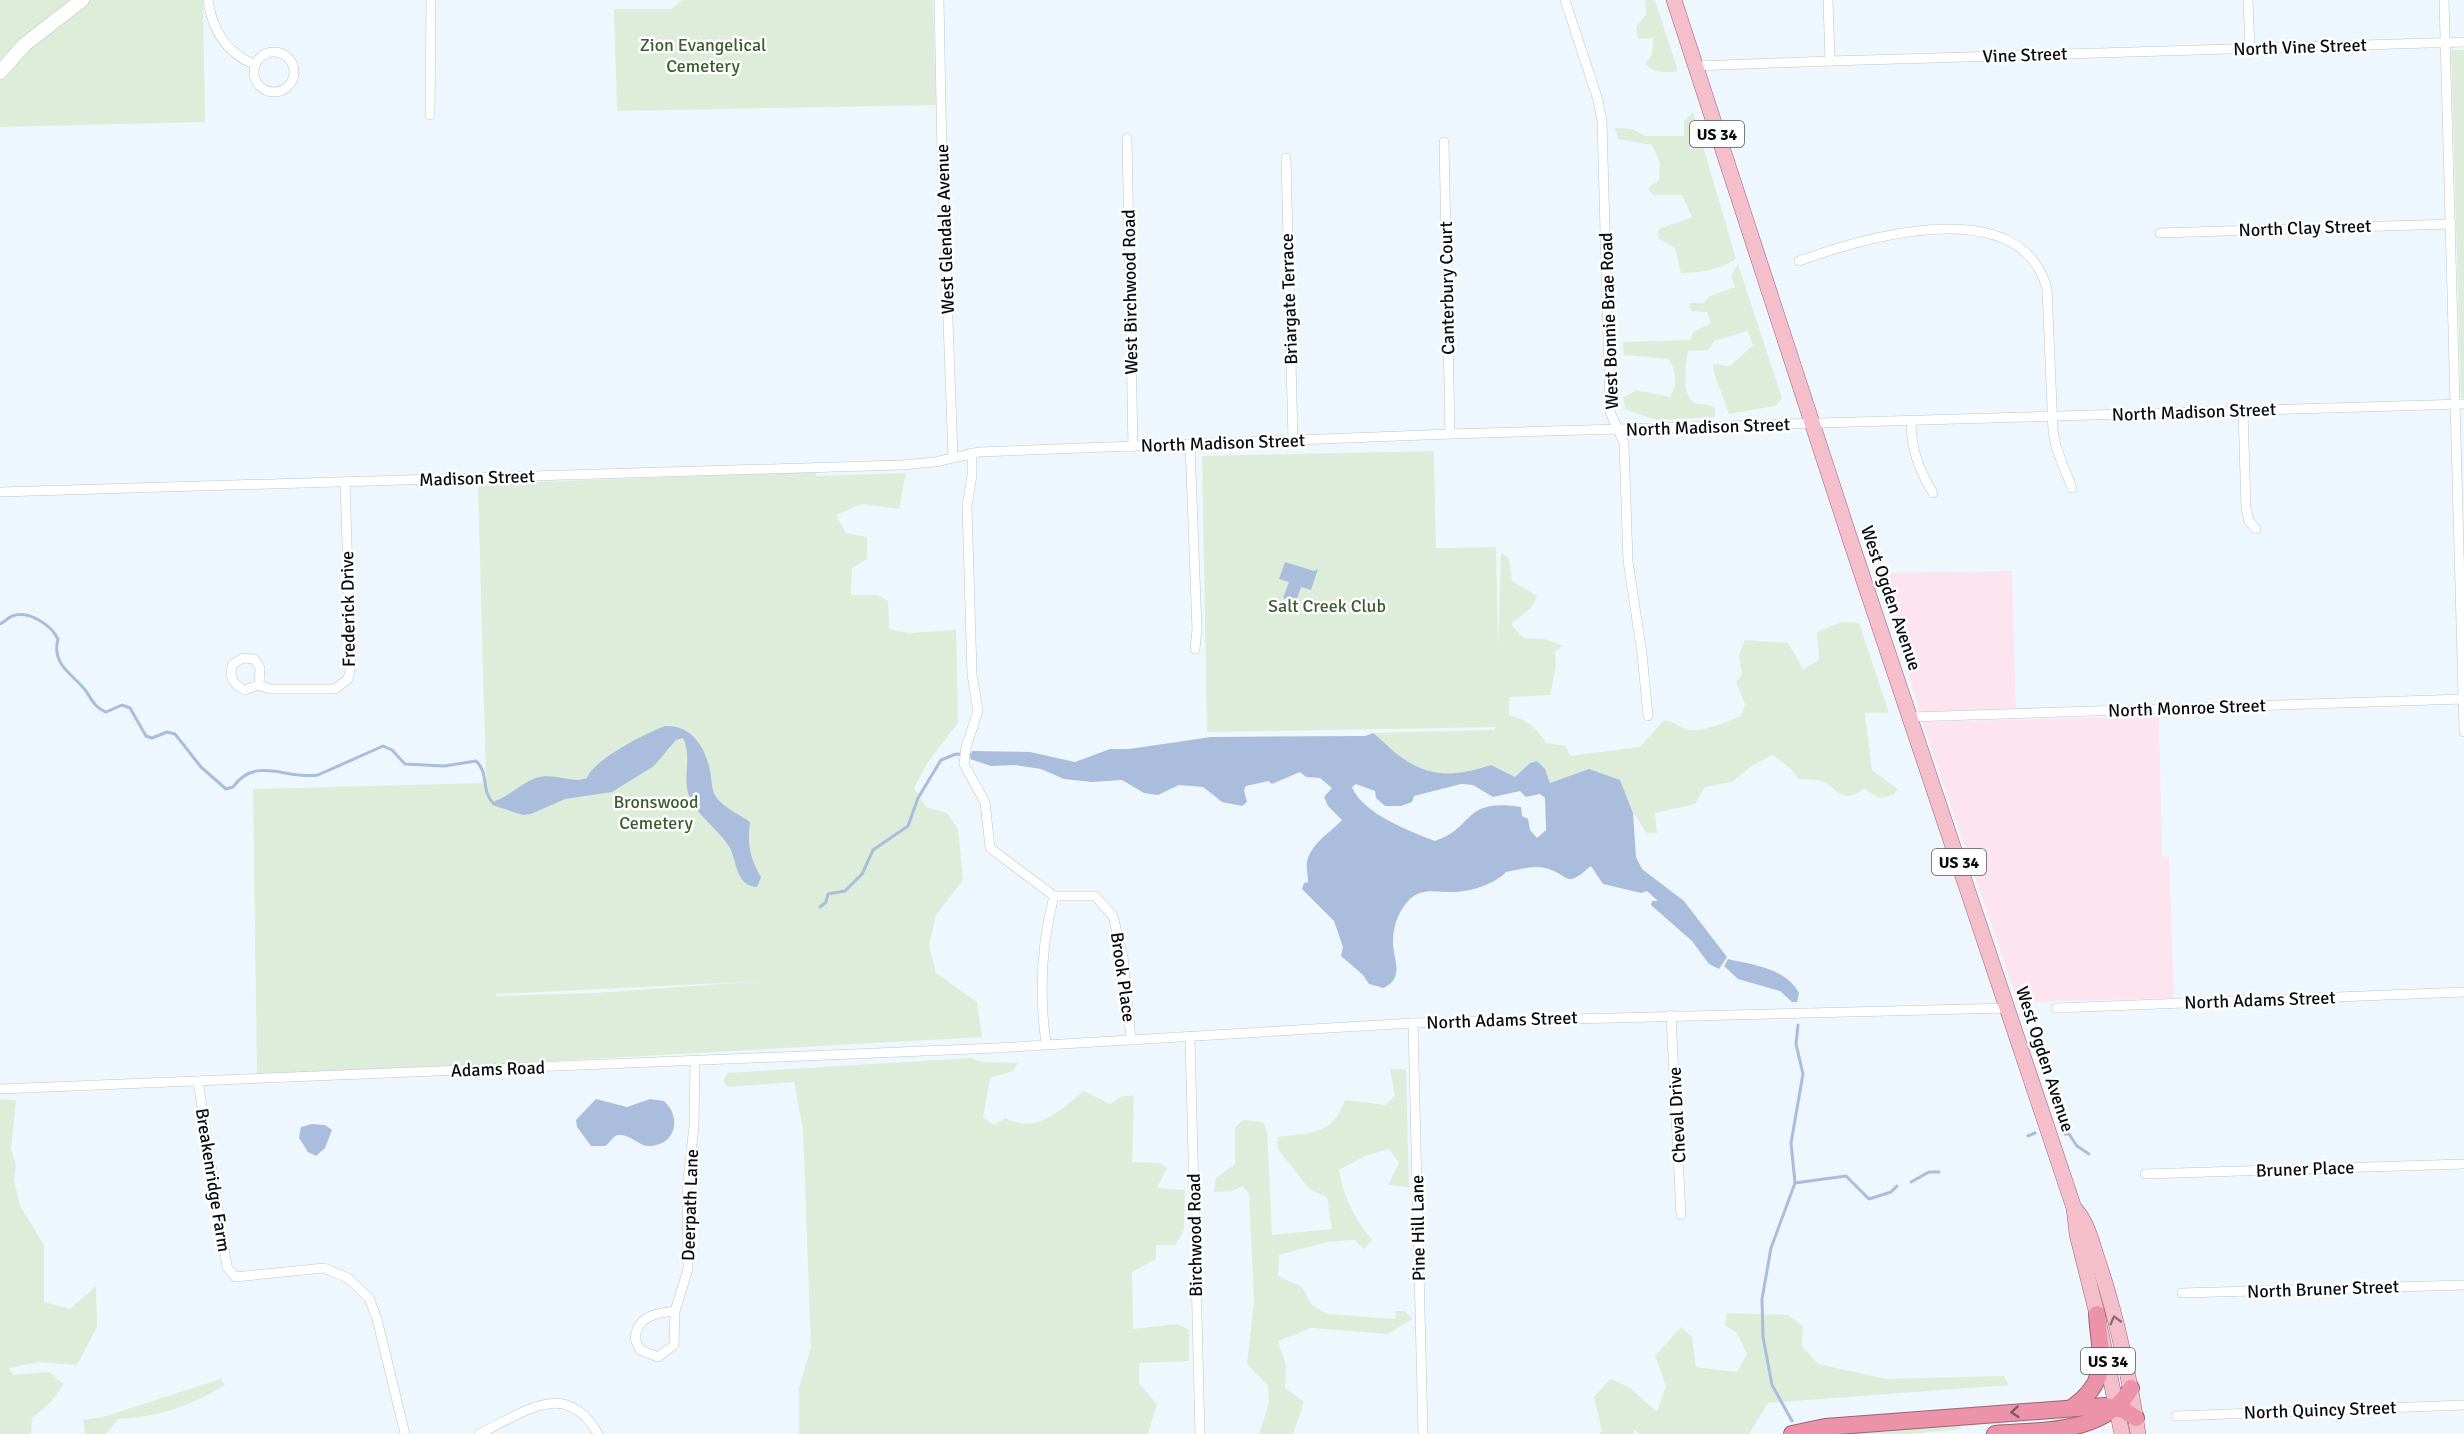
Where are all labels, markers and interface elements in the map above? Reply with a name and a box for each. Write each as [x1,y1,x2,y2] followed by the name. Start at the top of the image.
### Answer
[640,34,766,77] park label: Zion Evangelical Cemetery
[2233,34,2367,60] street label: North Vine Street
[1982,43,2068,67] street label: Vine Street
[1690,121,1744,147] road number: US 34
[931,144,959,314] street label: West Glendale Avenue
[1118,209,1142,375] street label: West Birchwood Road
[2238,215,2372,241] street label: North Clay Street
[1435,221,1459,355] street label: Canterbury Court
[1595,232,1623,410] street label: West Bonnie Brae Road
[1276,233,1302,365] street label: Briargate Terrace
[2111,398,2277,426] street label: North Madison Street
[1625,413,1791,441] street label: North Madison Street
[1140,429,1306,457] street label: North Madison Street
[419,465,535,491] street label: Madison Street
[1856,523,1926,673] street label: West Ogden Avenue
[336,551,360,667] street label: Frederick Drive
[1268,595,1386,617] park label: Salt Creek Club
[2108,694,2266,722] street label: North Monroe Street
[614,791,698,834] park label: Bronswood Cemetery
[1932,849,1986,875] road number: US 34
[1106,931,1140,1023] street label: Brook Place
[2011,983,2079,1135] street label: West Ogden Avenue
[2184,986,2336,1014] street label: North Adams Street
[1426,1006,1578,1034] street label: North Adams Street
[451,1056,545,1082] street label: Adams Road
[1663,1066,1691,1164] street label: Cheval Drive
[191,1107,235,1253] street label: Breakenridge Farm
[677,1149,703,1261] street label: Deerpath Lane
[2255,1156,2355,1182] street label: Bruner Place
[1183,1173,1207,1297] street label: Birchwood Road
[1406,1175,1430,1281] street label: Pine Hill Lane
[2247,1275,2399,1303] street label: North Bruner Street
[2110,1315,2123,1325] one-way arrow
[2081,1348,2135,1374] road number: US 34
[2243,1396,2397,1424] street label: North Quincy Street
[2010,1405,2019,1418] one-way arrow

